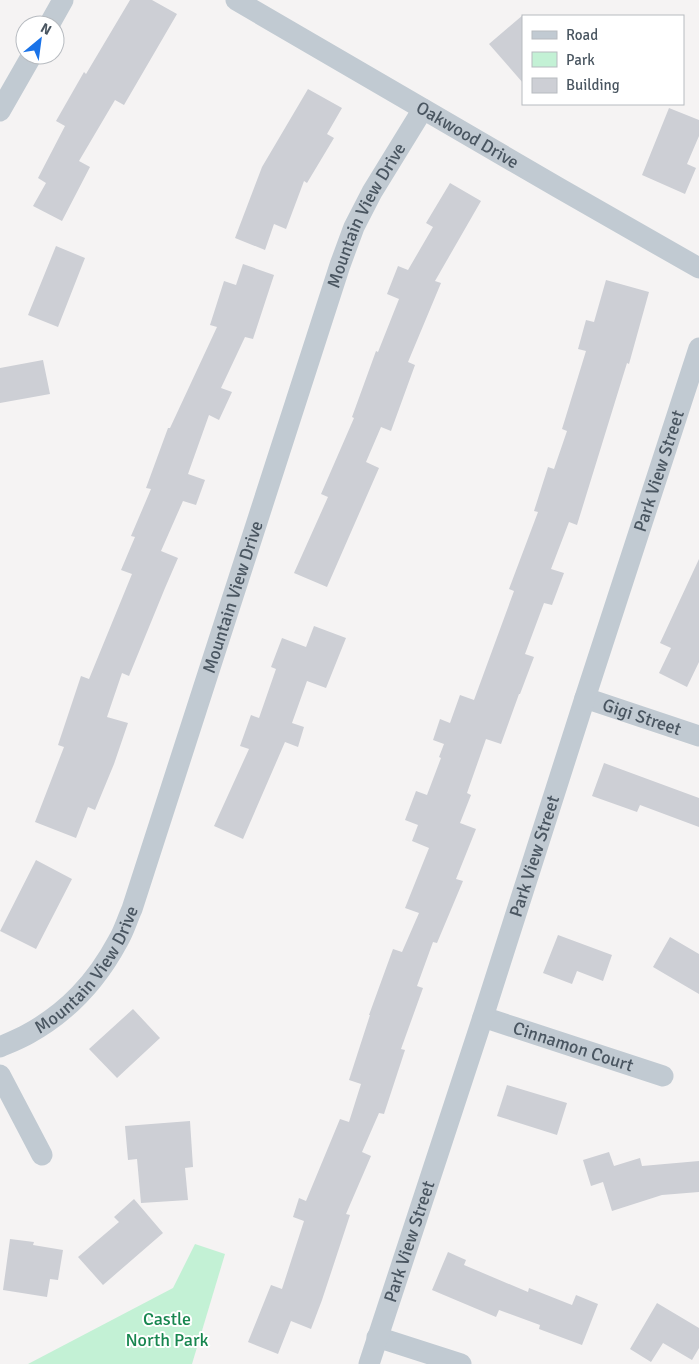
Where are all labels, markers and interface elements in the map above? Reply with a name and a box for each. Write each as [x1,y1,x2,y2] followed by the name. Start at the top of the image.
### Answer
[15,15,65,65] north arrow
[522,15,684,105] legend
[38,19,54,39] text: N
[566,26,598,44] text: Road
[566,51,595,69] text: Park
[566,76,620,94] text: Building
[412,96,523,173] street label: Oakwood Drive
[322,139,411,291] street label: Mountain View Drive
[629,407,689,534] street label: Park View Street
[198,518,268,676] street label: Mountain View Drive
[600,694,684,740] street label: Gigi Street
[505,793,564,920] street label: Park View Street
[30,902,143,1039] street label: Mountain View Drive
[510,1017,636,1077] street label: Cinnamon Court
[379,1178,439,1305] street label: Park View Street
[125,1308,209,1351] park label: Castle North Park

